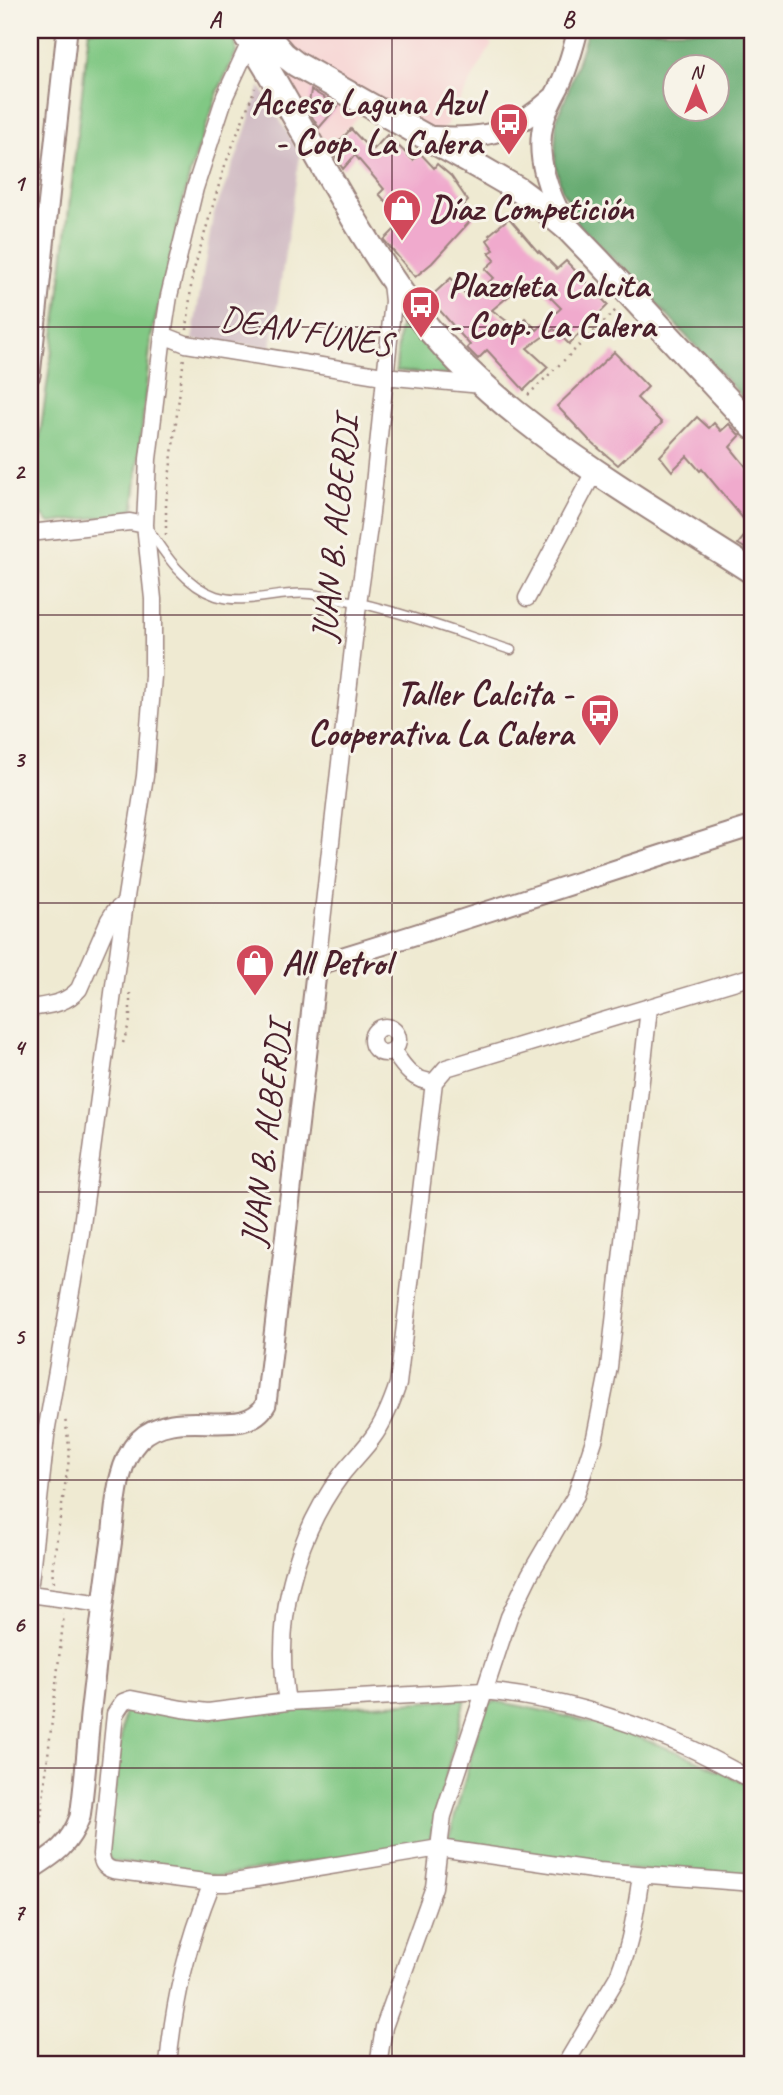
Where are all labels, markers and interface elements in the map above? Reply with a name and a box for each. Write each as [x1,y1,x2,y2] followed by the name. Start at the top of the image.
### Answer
[209,5,223,34] text: A
[562,5,576,34] text: B
[660,52,730,122] north arrow
[690,60,705,84] text: N
[251,80,489,165] place label: Acceso Laguna Azul - Coop. La Calera
[488,101,530,156] bus stop icon: Acceso Laguna Azul - Coop. La Calera
[14,169,27,198] text: 1
[429,186,634,231] place label: Díaz Competición
[381,187,423,242] shop icon: Díaz Competición
[448,263,659,348] place label: Plazoleta Calcita - Coop. La Calera
[400,284,442,339] bus stop icon: Plazoleta Calcita - Coop. La Calera
[217,295,399,367] street label: DEAN FUNES
[301,408,370,645] street label: JUAN B. ALBERDI
[14,457,27,486] text: 2
[308,671,576,756] place label: Taller Calcita - Cooperativa La Calera
[579,692,621,747] bus stop icon: Taller Calcita - Cooperativa La Calera
[14,745,27,774] text: 3
[282,941,398,986] place label: All Petrol
[234,942,276,997] shop icon: All Petrol
[230,1012,303,1251] street label: JUAN B. ALBERDI
[14,1033,27,1062] text: 4
[14,1322,26,1351] text: 5
[14,1610,27,1639] text: 6
[14,1898,27,1927] text: 7

